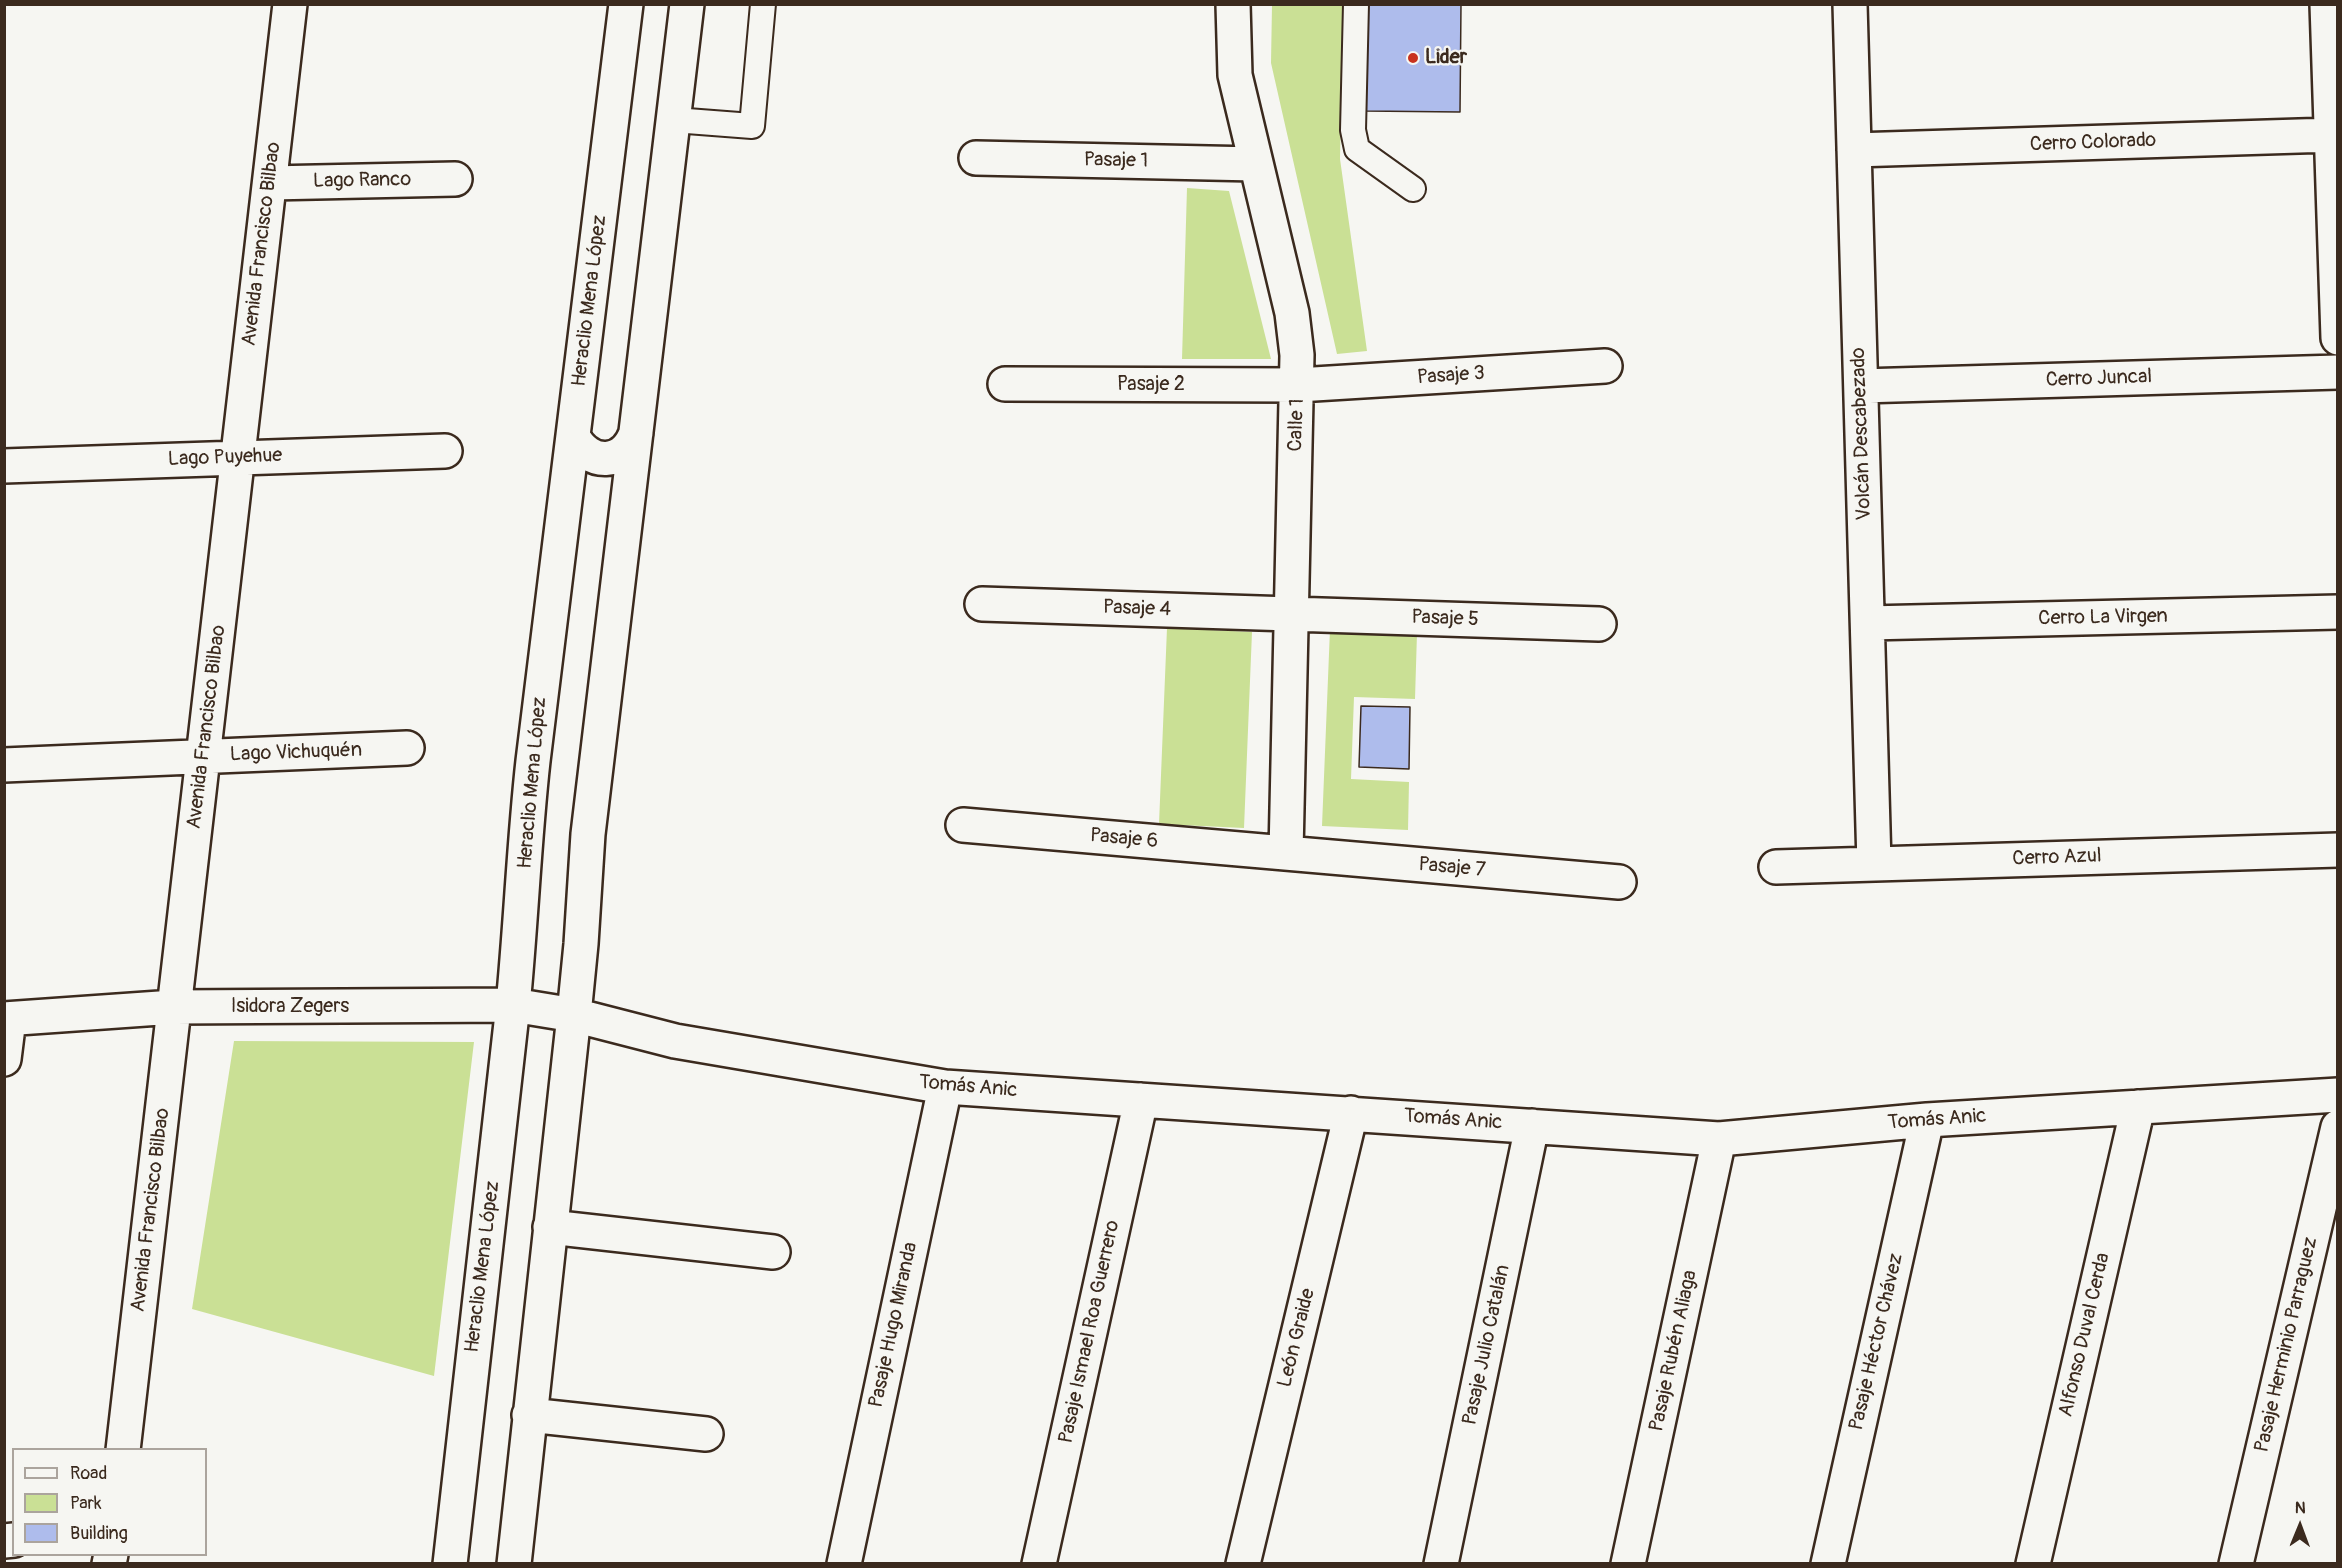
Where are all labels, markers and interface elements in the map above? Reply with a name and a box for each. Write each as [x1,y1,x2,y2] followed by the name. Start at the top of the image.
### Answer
[1425,46,1467,70] place label: Lider
[1406,51,1420,65] marker: Lider
[2029,129,2157,157] street label: Cerro Colorado
[238,141,286,347] street label: Avenida Francisco Bilbao
[1084,148,1148,174] street label: Pasaje 1
[313,168,411,194] street label: Lago Ranco
[568,214,612,388] street label: Heraclio Mena López
[1847,347,1877,521] street label: Volcán Descabezado
[1416,362,1486,390] street label: Pasaje 3
[2045,365,2153,393] street label: Cerro Juncal
[1117,373,1185,397] street label: Pasaje 2
[1284,398,1310,452] street label: Calle 1
[167,444,283,472] street label: Lago Puyehue
[1103,596,1171,622] street label: Pasaje 4
[2038,605,2168,631] street label: Cerro La Virgen
[1411,606,1479,632] street label: Pasaje 5
[183,624,231,830] street label: Avenida Francisco Bilbao
[514,696,552,870] street label: Heraclio Mena López
[230,739,362,767] street label: Lago Vichuquén
[1089,824,1159,854] street label: Pasaje 6
[2012,844,2102,872] street label: Cerro Azul
[1418,853,1486,883] street label: Pasaje 7
[231,995,349,1019] street label: Isidora Zegers
[918,1071,1018,1103] street label: Tomás Anic
[1403,1105,1503,1135] street label: Tomás Anic
[1887,1105,1987,1135] street label: Tomás Anic
[127,1107,175,1313] street label: Avenida Francisco Bilbao
[461,1180,505,1354] street label: Heraclio Mena López
[1055,1218,1125,1446] street label: Pasaje Ismael Roa Guerrero
[2251,1235,2323,1455] street label: Pasaje Herminio Parraguez
[865,1240,923,1410] street label: Pasaje Hugo Miranda
[1845,1251,1909,1433] street label: Pasaje Héctor Chávez
[2054,1251,2116,1419] street label: Alfonso Duval Cerda
[1458,1263,1516,1427] street label: Pasaje Julio Catalán
[1645,1268,1703,1434] street label: Pasaje Rubén Aliaga
[1273,1286,1321,1390] street label: León Graide
[12,1448,207,1556] legend
[70,1462,107,1485] text: Road
[70,1492,102,1515] text: Park
[2270,1496,2330,1556] north arrow
[2295,1498,2306,1518] text: N
[70,1522,128,1545] text: Building

